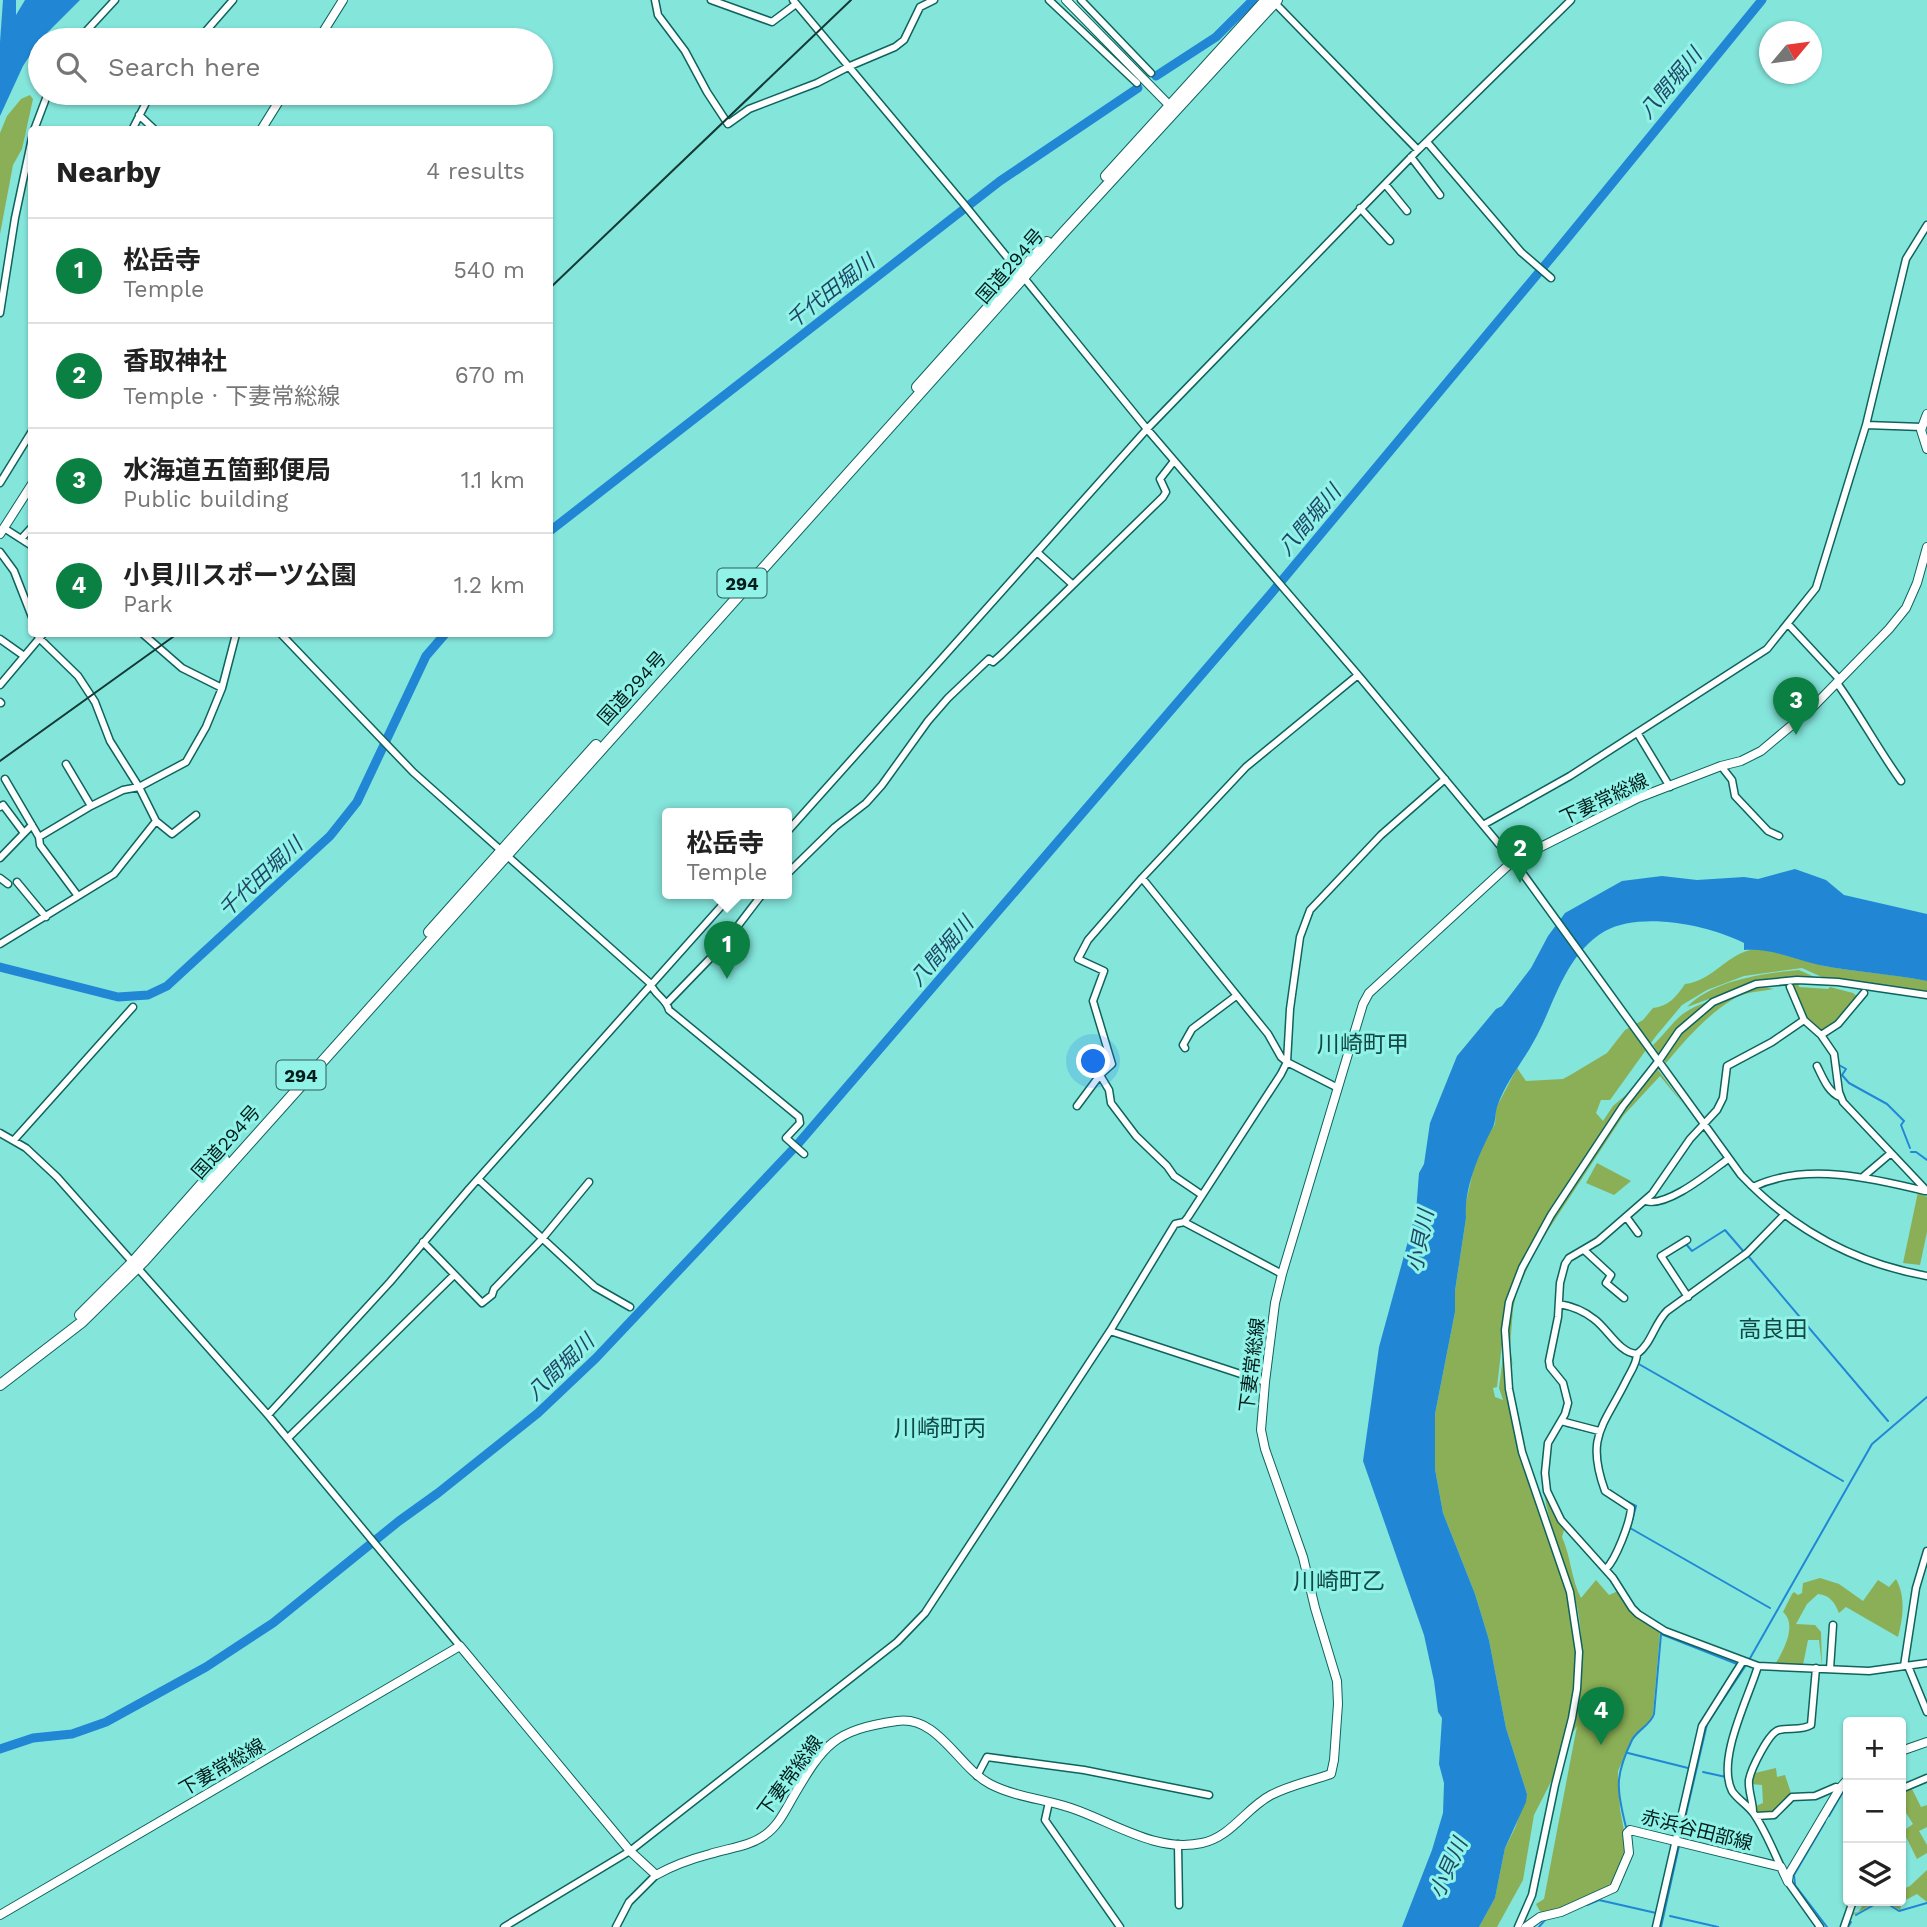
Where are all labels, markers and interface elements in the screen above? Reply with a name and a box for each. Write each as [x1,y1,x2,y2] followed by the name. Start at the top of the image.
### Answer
[1759,21,1822,84] north arrow
[28,28,553,105] search box
[1633,41,1708,123] water label: 八間堀川
[52,48,90,86] icon: search
[108,52,260,82] text: Search here
[56,154,161,189] text: Nearby
[426,158,525,185] text: 4 results
[971,224,1049,308] street label: 国道294号
[123,245,201,275] text: 松岳寺
[781,248,881,333] water label: 千代田堀川
[74,257,84,284] text: 1
[453,257,525,284] text: 540 m
[123,276,204,303] text: Temple
[123,346,227,376] text: 香取神社
[72,362,86,389] text: 2
[455,362,525,389] text: 670 m
[123,383,340,410] text: Temple · 下妻常総線
[123,455,331,485] text: 水海道五箇郵便局
[72,467,86,494] text: 3
[461,467,525,494] text: 1.1 km
[1272,478,1347,560] water label: 八間堀川
[123,486,288,513] text: Public building
[123,560,356,590] text: 小貝川スポーツ公園
[718,568,766,598] road number: 294
[72,572,86,599] text: 4
[454,572,525,599] text: 1.2 km
[123,591,172,618] text: Park
[593,646,671,730] street label: 国道294号
[1773,677,1819,735] pin: 3
[1556,768,1652,830] street label: 下妻常総線
[662,808,792,899] popup
[1497,825,1543,883] pin: 2
[686,828,764,858] text: 松岳寺
[213,831,308,922] water label: 千代田堀川
[686,859,768,886] text: Temple
[904,910,979,991] water label: 八間堀川
[704,921,750,979] pin: 1
[1317,1031,1409,1058] district label: 川崎町甲
[1076,1044,1110,1078] your location
[276,1060,326,1090] road number: 294
[187,1100,265,1184] street label: 国道294号
[1402,1206,1439,1274] water label: 小貝川
[1235,1316,1269,1414] street label: 下妻常総線
[1739,1316,1808,1343] district label: 高良田
[521,1327,600,1405] water label: 八間堀川
[894,1415,986,1442] district label: 川崎町丙
[1293,1568,1385,1595] district label: 川崎町乙
[1578,1687,1624,1745] pin: 4
[1843,1717,1906,1906] map controls
[1843,1717,1906,1780] button: +
[753,1731,827,1821] street label: 下妻常総線
[175,1733,269,1801] street label: 下妻常総線
[1843,1780,1906,1843] button: −
[1639,1805,1755,1855] street label: 赤浜谷田部線
[1424,1832,1473,1902] water label: 小貝川
[1843,1843,1906,1906] button: layers

